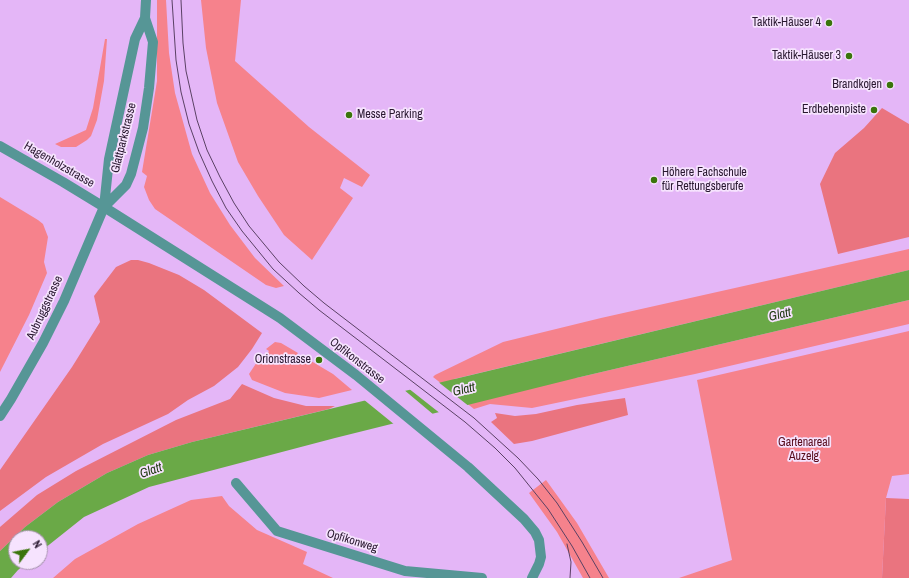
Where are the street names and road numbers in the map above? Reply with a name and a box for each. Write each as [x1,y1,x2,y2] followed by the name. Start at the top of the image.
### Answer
[108,102,140,174] street label: Glattparkstrasse
[21,139,97,191] street label: Hagenholzstrasse
[24,274,66,342] street label: Aubruggstrasse
[326,335,388,387] street label: Opfikonstrasse
[325,526,379,556] street label: Opfikonweg

